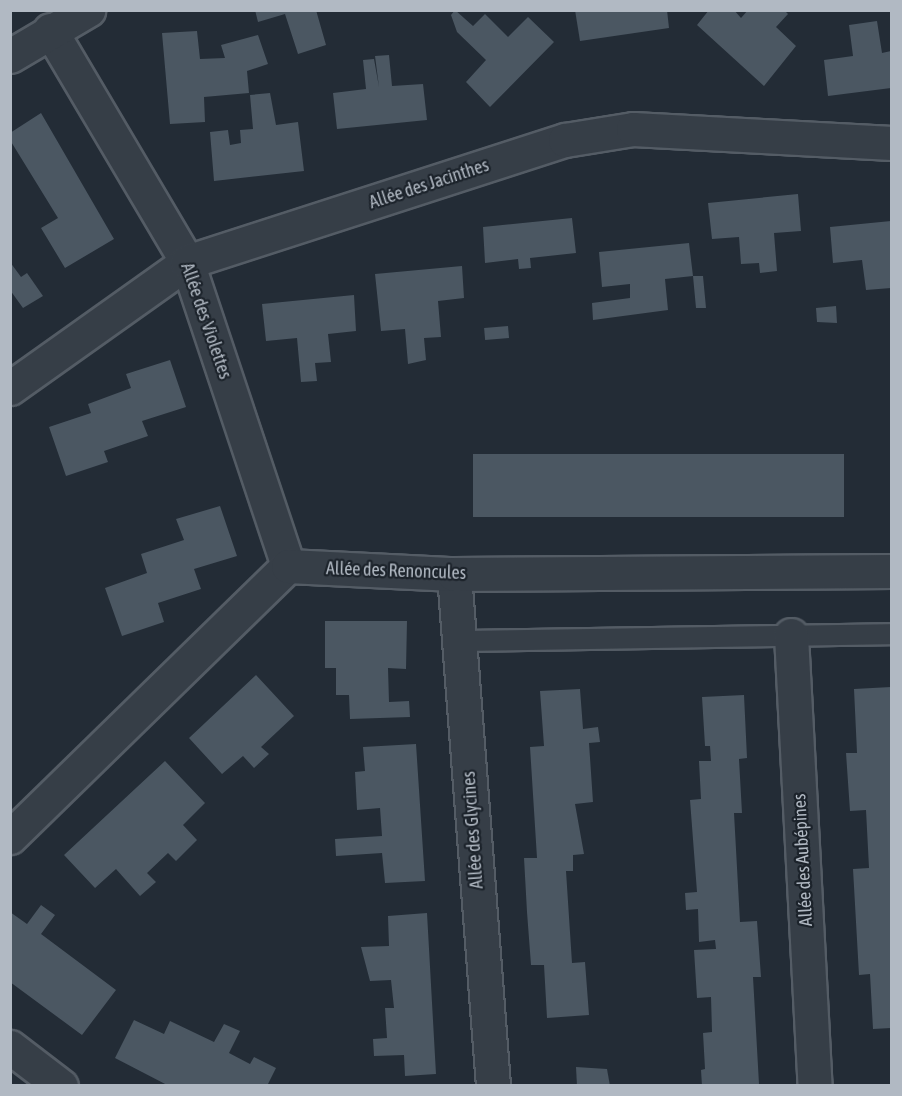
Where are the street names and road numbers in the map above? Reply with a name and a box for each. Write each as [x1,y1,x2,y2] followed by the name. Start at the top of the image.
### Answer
[366,154,492,214] street label: Allée des Jacinthes
[176,260,236,382] street label: Allée des Violettes
[326,558,466,584] street label: Allée des Renoncules
[458,770,488,890] street label: Allée des Glycines
[789,793,817,927] street label: Allée des Aubépines

